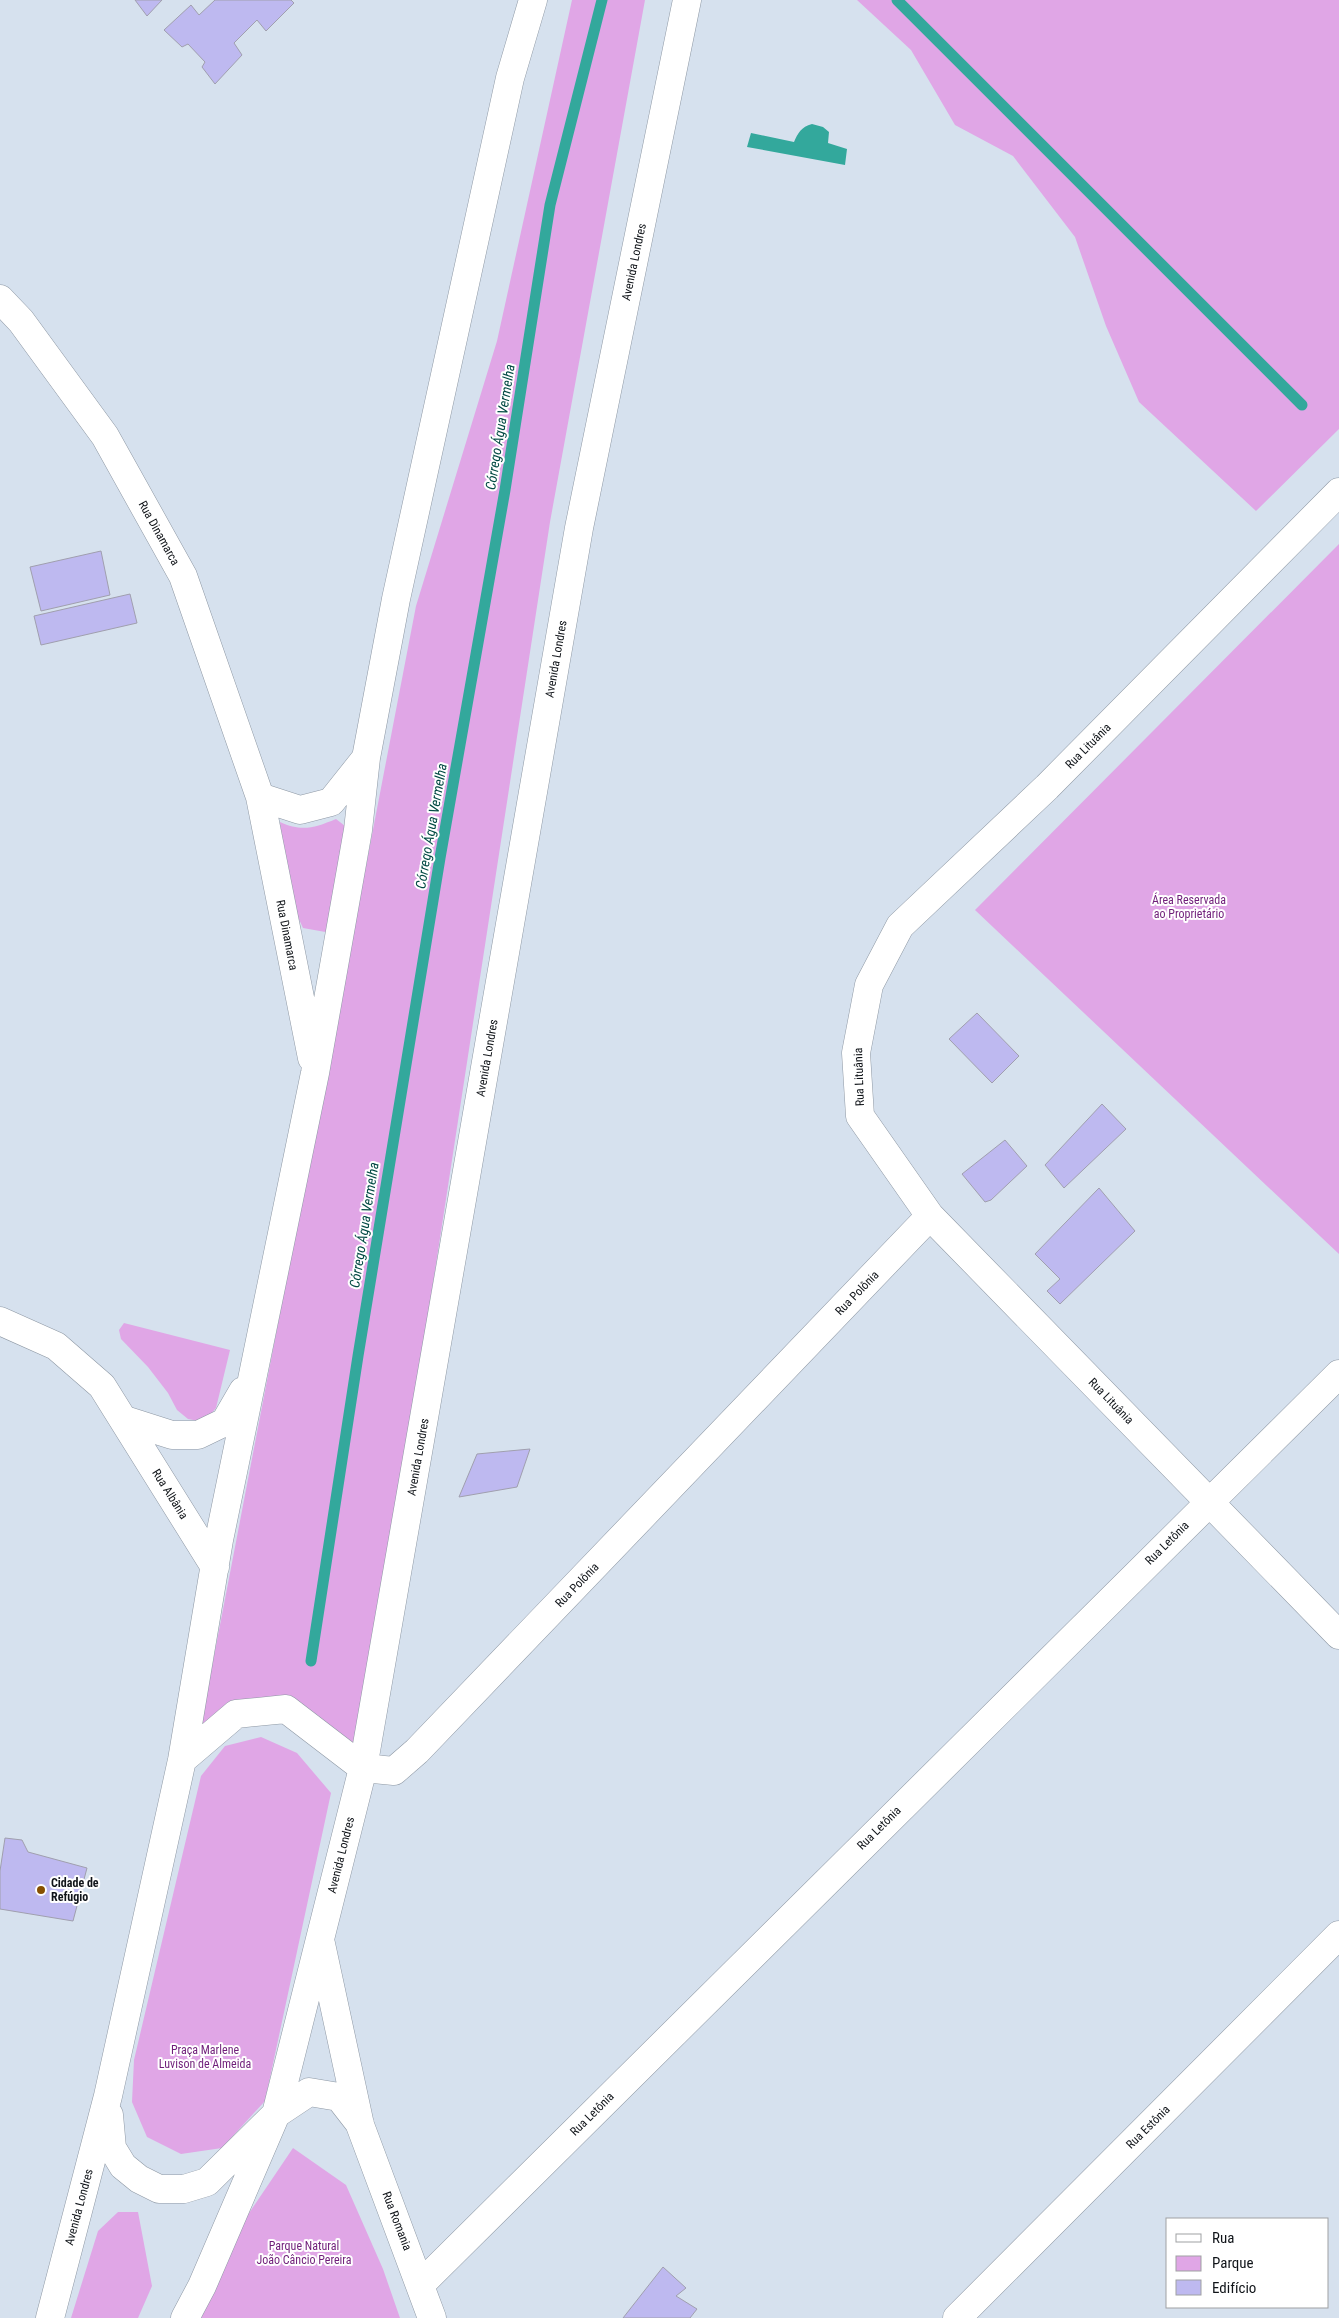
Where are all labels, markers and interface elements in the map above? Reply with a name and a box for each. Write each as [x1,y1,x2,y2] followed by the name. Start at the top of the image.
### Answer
[619,222,649,302] street label: Avenida Londres
[481,363,518,491] water label: Córrego Água Vermelha
[136,498,183,568] street label: Rua Dinamarca
[542,619,570,699] street label: Avenida Londres
[1062,720,1114,772] street label: Rua Lituânia
[411,762,450,890] water label: Córrego Água Vermelha
[1152,892,1226,921] park label: Área Reservada ao Proprietário
[273,899,301,972] street label: Rua Dinamarca
[473,1018,501,1098] street label: Avenida Londres
[851,1047,867,1106] street label: Rua Lituânia
[345,1161,382,1289] water label: Córrego Água Vermelha
[832,1268,882,1318] street label: Rua Polônia
[1086,1375,1137,1427] street label: Rua Lituânia
[404,1417,432,1497] street label: Avenida Londres
[149,1466,191,1522] street label: Rua Albânia
[1142,1518,1192,1568] street label: Rua Letônia
[552,1560,602,1610] street label: Rua Polônia
[854,1803,904,1853] street label: Rua Letônia
[325,1815,357,1895] street label: Avenida Londres
[51,1876,99,1904] place label: Cidade de Refúgio
[35,1884,47,1896] marker: Cidade de Refúgio
[159,2043,251,2071] park label: Praça Marlene Luvison de Almeida
[567,2089,617,2139] street label: Rua Letônia
[1123,2102,1173,2152] street label: Rua Estônia
[62,2167,96,2247] street label: Avenida Londres
[379,2189,415,2253] street label: Rua Romania
[1166,2218,1329,2308] legend
[1212,2229,1234,2247] text: Rua
[256,2239,352,2267] park label: Parque Natural João Câncio Pereira
[1212,2254,1254,2272] text: Parque
[1212,2279,1256,2297] text: Edifício

